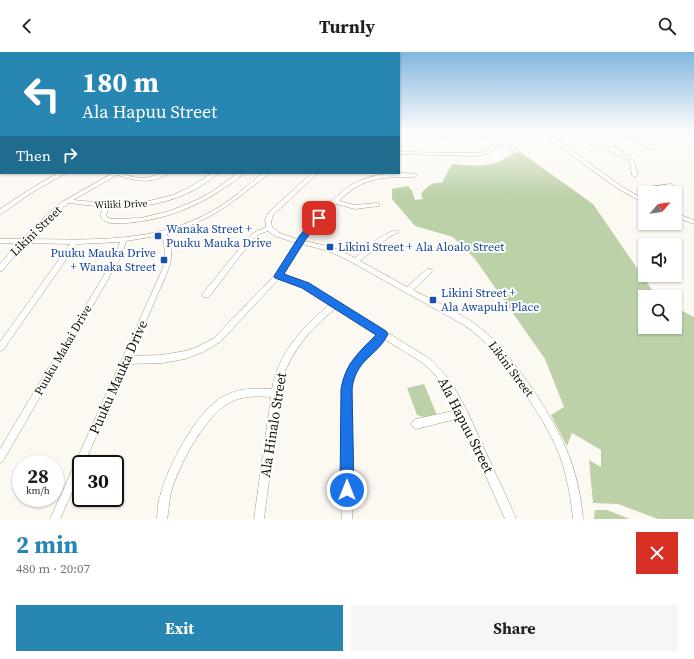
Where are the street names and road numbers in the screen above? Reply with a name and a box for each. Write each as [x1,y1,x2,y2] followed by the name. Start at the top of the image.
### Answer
[94,197,148,211] street label: Wiliki Drive
[7,202,65,260] street label: Likini Street
[31,302,95,398] street label: Puuku Makai Drive
[84,317,152,437] street label: Puuku Mauka Drive
[485,338,537,400] street label: Likini Street
[255,371,291,479] street label: Ala Hinalo Street
[433,374,499,477] street label: Ala Hapuu Street

